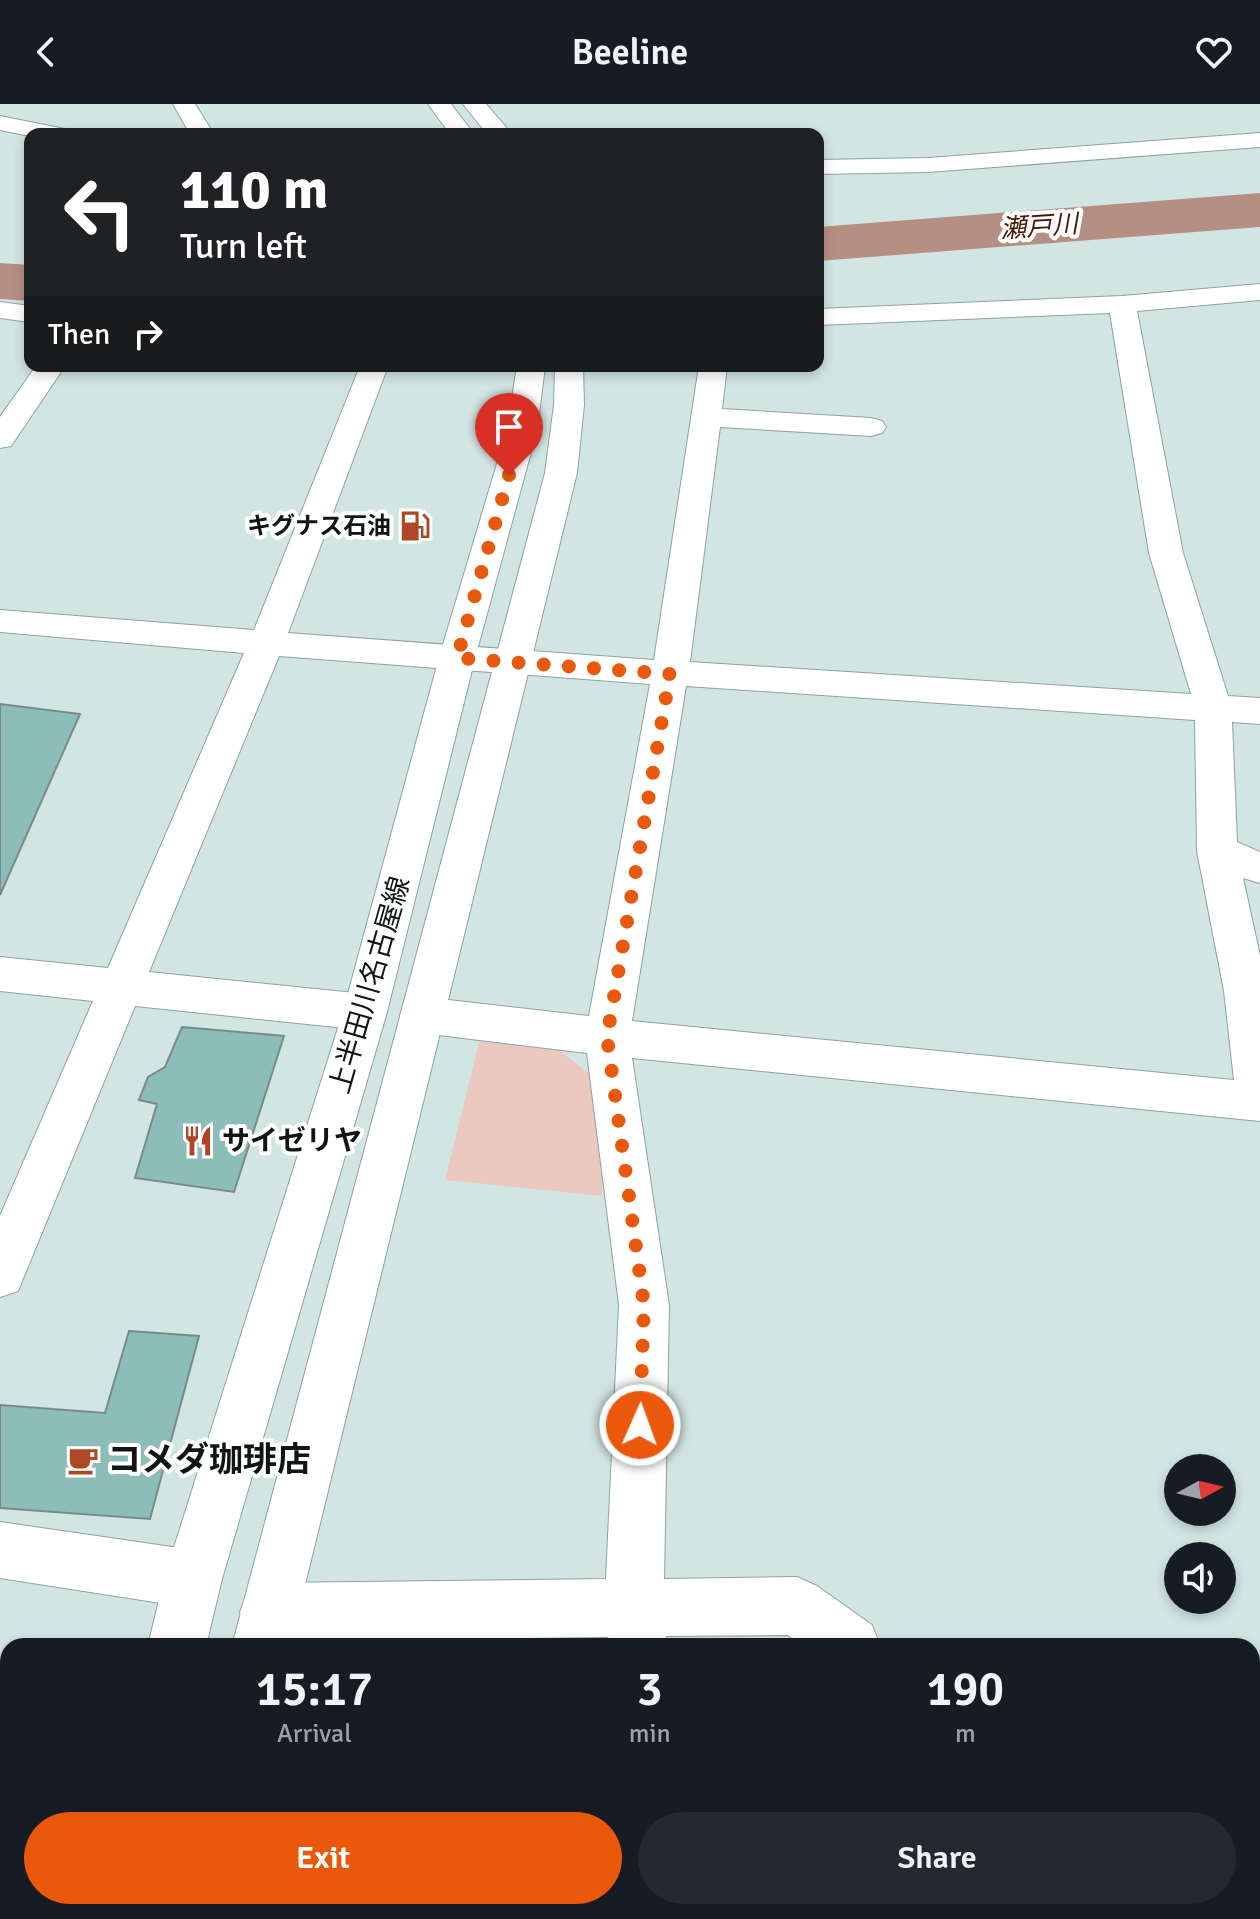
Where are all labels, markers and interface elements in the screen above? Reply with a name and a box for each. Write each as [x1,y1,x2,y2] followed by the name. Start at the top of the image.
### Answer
[24,30,68,74] icon: back
[572,30,688,75] text: Beeline
[1192,30,1236,74] icon: heart
[180,155,328,224] text: 110 m
[48,160,152,264] icon: left
[999,208,1082,246] water label: 瀬戸川
[180,224,307,269] text: Turn left
[126,312,170,356] icon: right
[48,316,110,353] text: Then
[475,393,543,475] pin
[487,405,531,449] icon: arrive
[398,509,432,543] fuel station icon: キグナス石油
[247,511,391,541] place label: キグナス石油
[323,873,417,1097] street label: 上半田川名古屋線
[181,1124,215,1158] restaurant icon: サイゼリヤ
[222,1124,362,1158] place label: サイゼリヤ
[598,1383,682,1467] position arrow
[107,1439,311,1481] place label: コメダ珈琲店
[66,1443,100,1477] cafe icon: コメダ珈琲店
[1164,1454,1236,1526] north arrow
[1164,1454,1236,1614] map controls
[1164,1542,1236,1614] button: sound
[256,1660,373,1719] text: 15:17
[637,1660,663,1719] text: 3
[926,1660,1004,1719] text: 190
[277,1718,352,1750] text: Arrival
[629,1718,671,1750] text: min
[955,1718,976,1750] text: m
[24,1812,622,1904] button: Exit
[638,1812,1236,1904] button: Share

